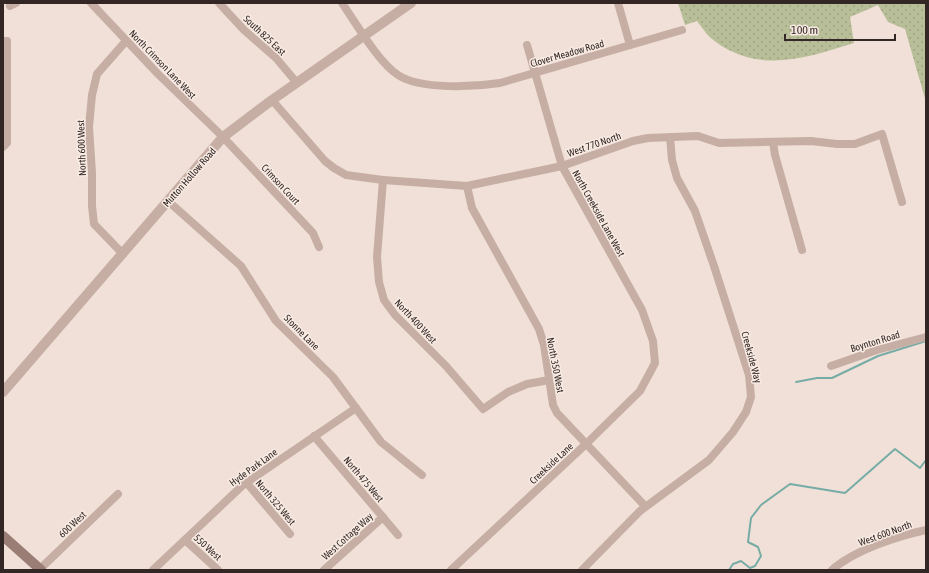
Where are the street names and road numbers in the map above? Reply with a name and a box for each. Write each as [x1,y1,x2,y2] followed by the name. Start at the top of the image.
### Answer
[241,13,288,58] street label: South 825 East
[127,28,198,101] street label: North Crimson Lane West
[529,38,606,69] street label: Clover Meadow Road
[75,120,88,176] street label: North 600 West
[566,130,623,159] street label: West 770 North
[161,145,218,209] street label: Mutton Hollow Road
[259,162,302,207] street label: Crimson Court
[570,168,627,258] street label: North Creekside Lane West
[393,297,439,346] street label: North 400 West
[282,312,322,353] street label: Stonne Lane
[849,329,901,354] street label: Boynton Road
[739,330,764,384] street label: Creekside Way
[545,337,566,394] street label: North 350 West
[527,440,576,486] street label: Creekside Lane
[227,446,280,488] street label: Hyde Park Lane
[341,454,386,504] street label: North 475 West
[253,477,298,527] street label: North 325 West
[56,509,88,540] street label: 600 West
[320,511,375,562] street label: West Cottage Way
[857,519,913,548] street label: West 600 North
[192,532,224,563] street label: 550 West

